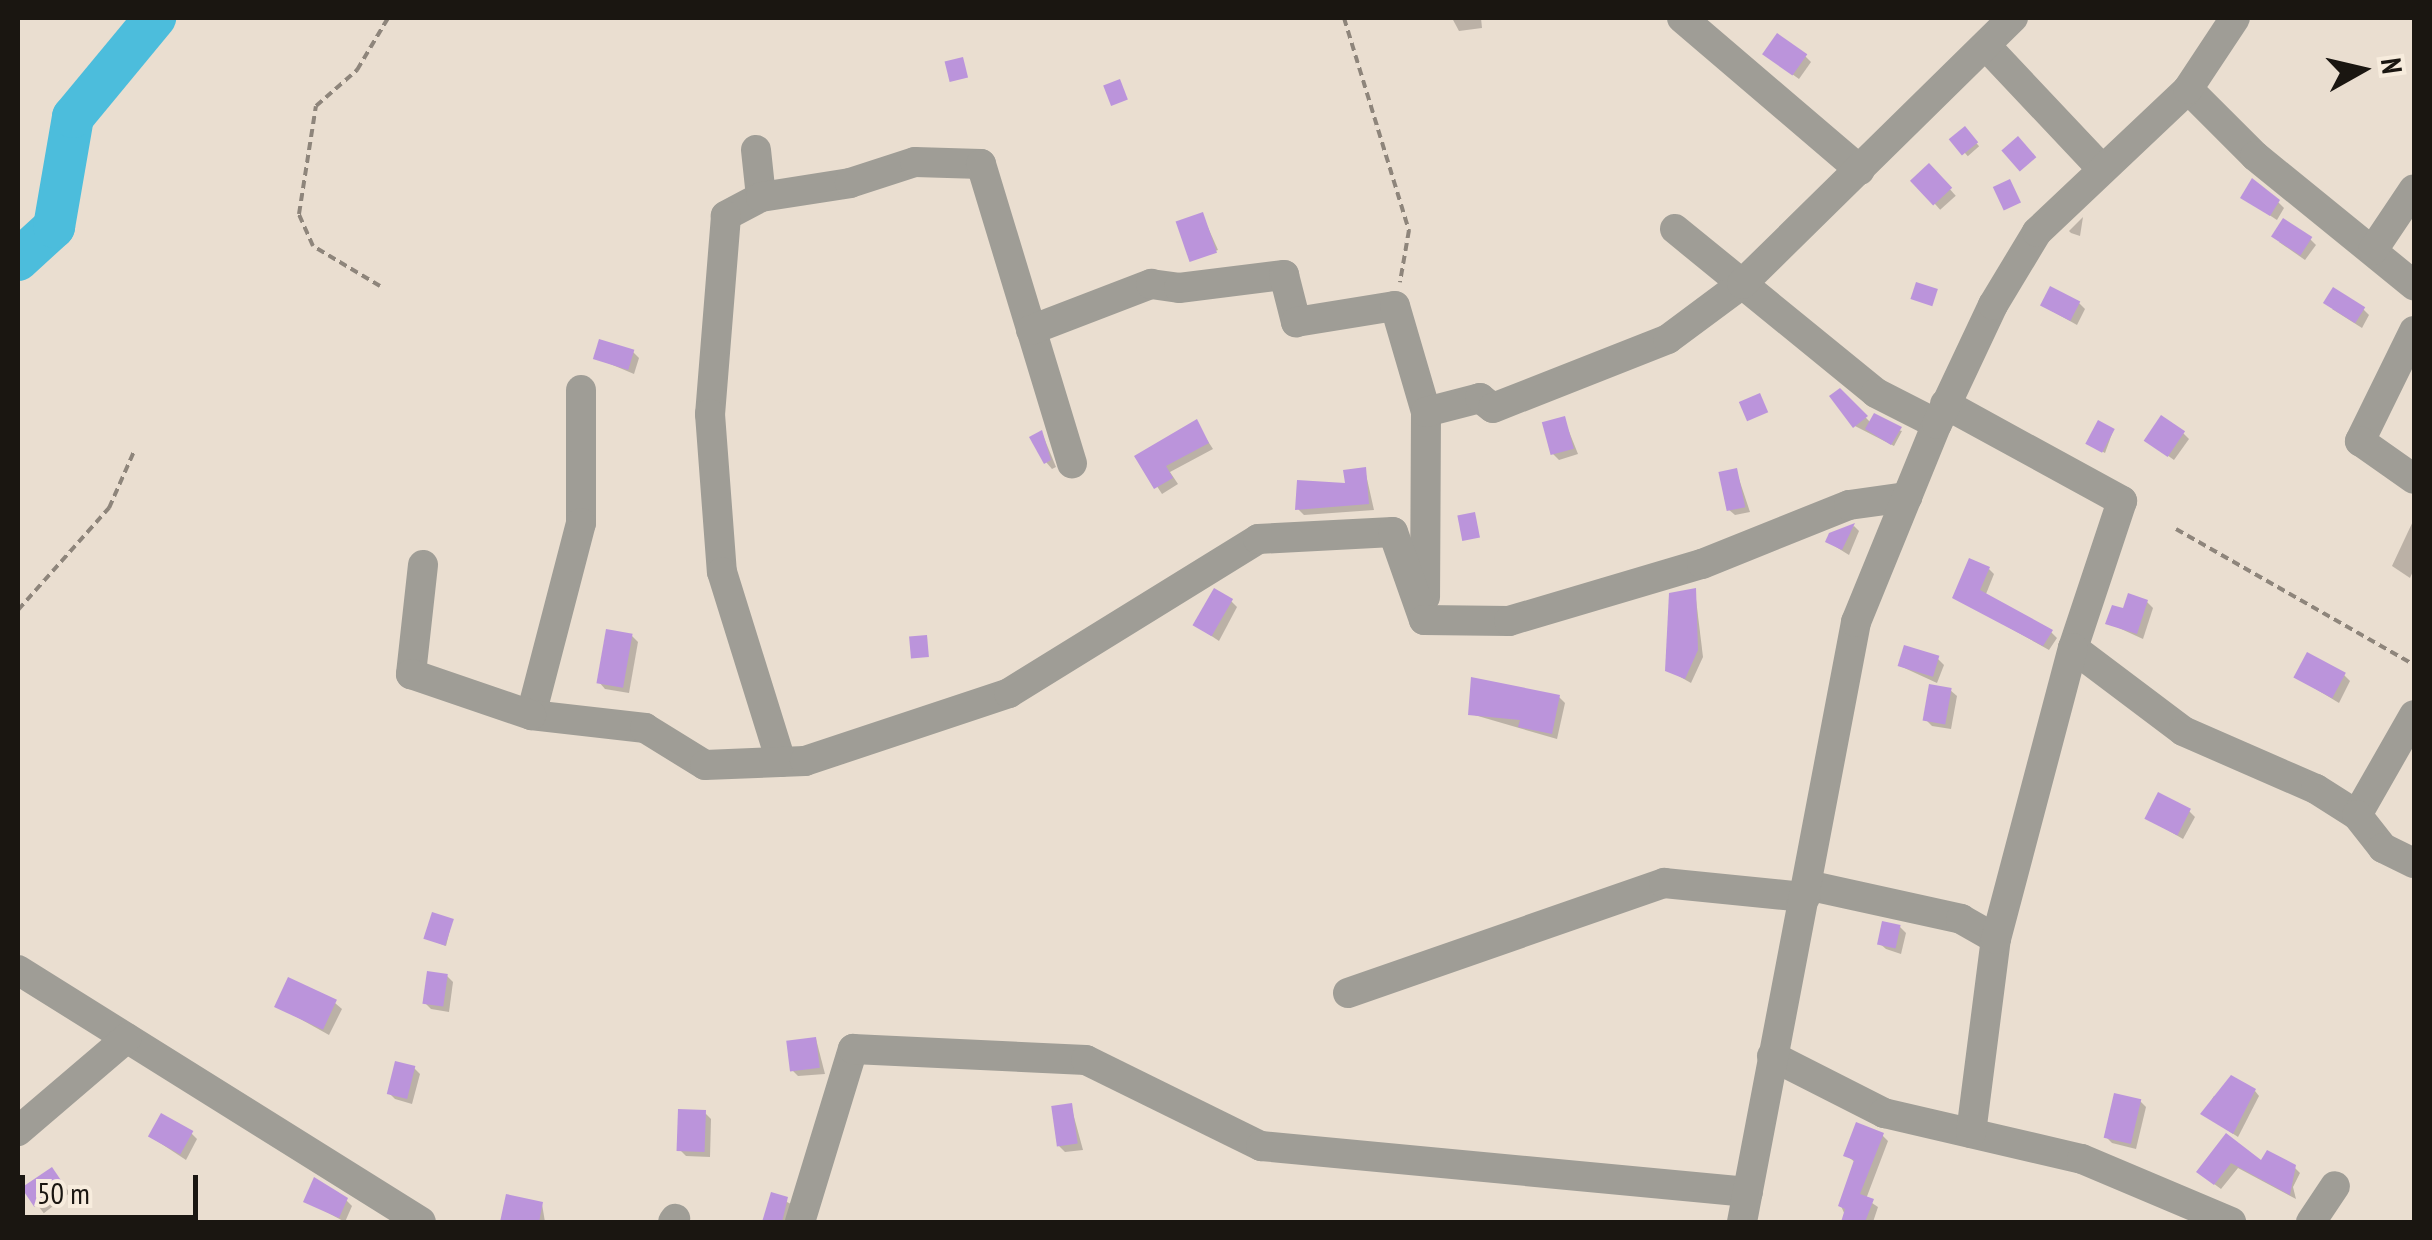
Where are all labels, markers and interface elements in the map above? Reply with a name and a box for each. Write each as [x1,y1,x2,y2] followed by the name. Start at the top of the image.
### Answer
[2312,20,2412,120] north arrow
[2373,56,2412,76] text: N
[25,1155,202,1217] scale bar
[37,1173,90,1212] text: 50 m

